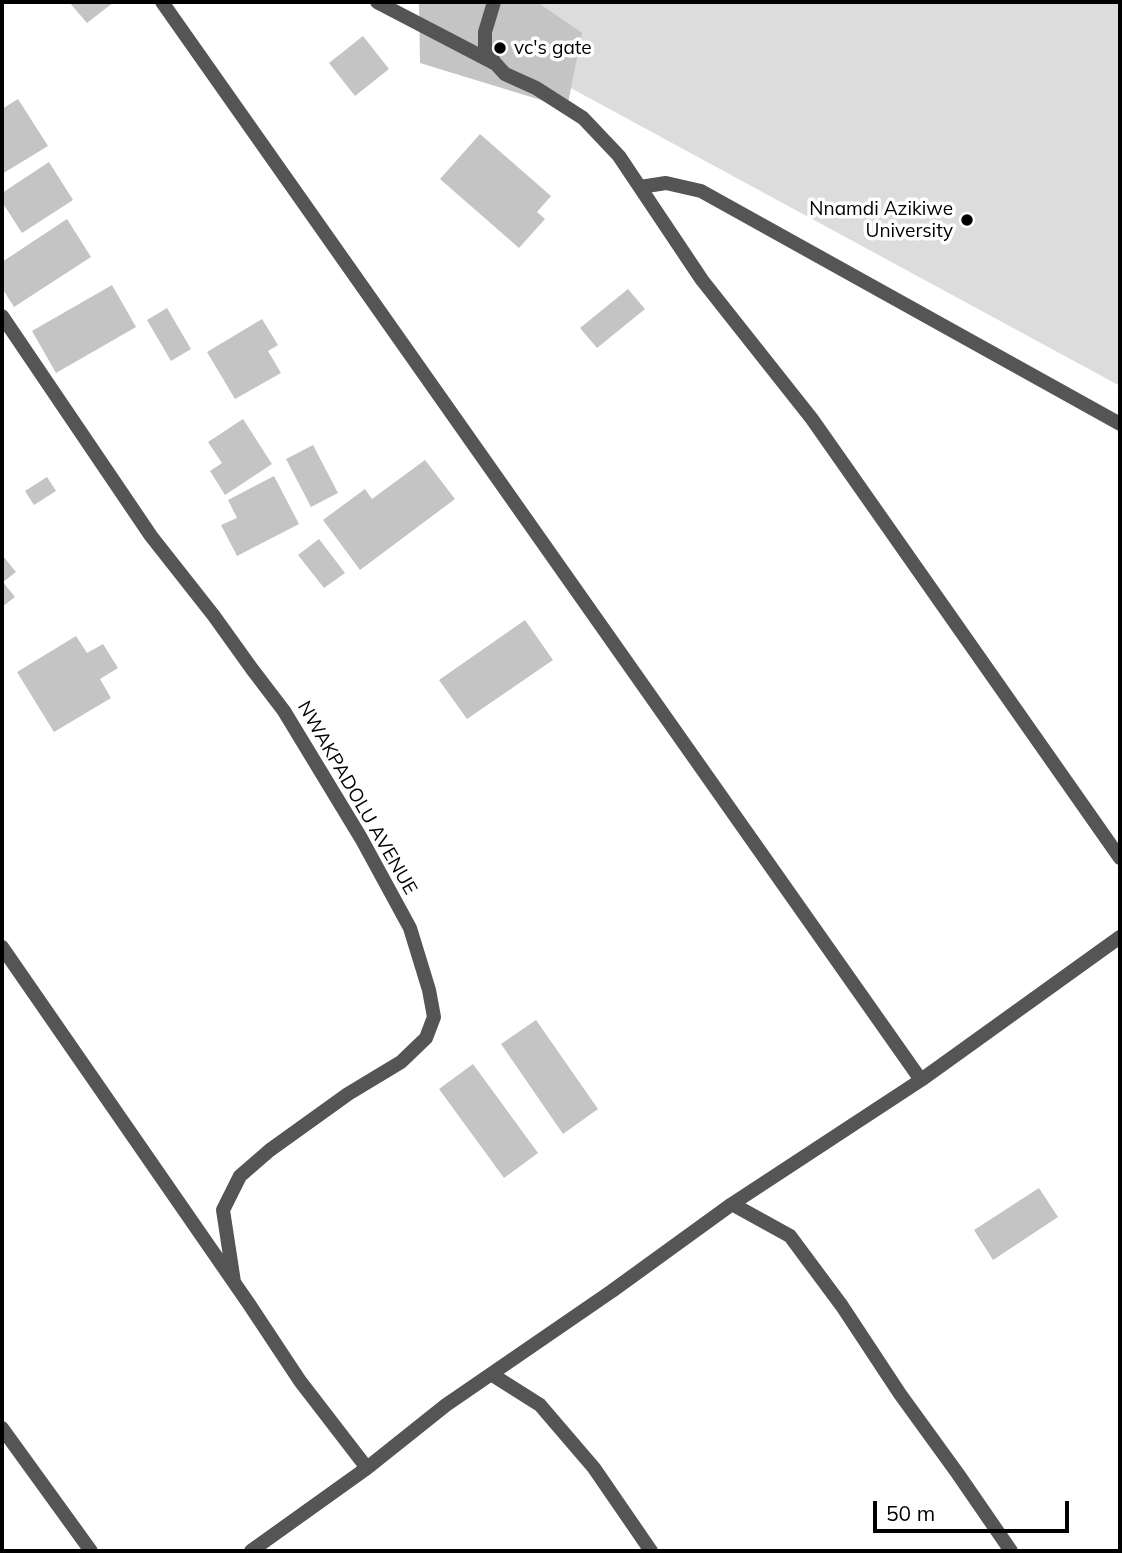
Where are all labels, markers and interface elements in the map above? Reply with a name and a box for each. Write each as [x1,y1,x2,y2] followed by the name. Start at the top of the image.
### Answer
[514,37,592,59] place label: vc's gate
[492,40,508,56] marker: vc's gate
[809,198,953,242] place label: Nnamdi Azikiwe University
[959,212,975,228] marker: Nnamdi Azikiwe University
[292,697,422,899] street label: NWAKPADOLU AVENUE
[877,1486,1073,1530] scale bar
[886,1500,935,1526] text: 50 m

